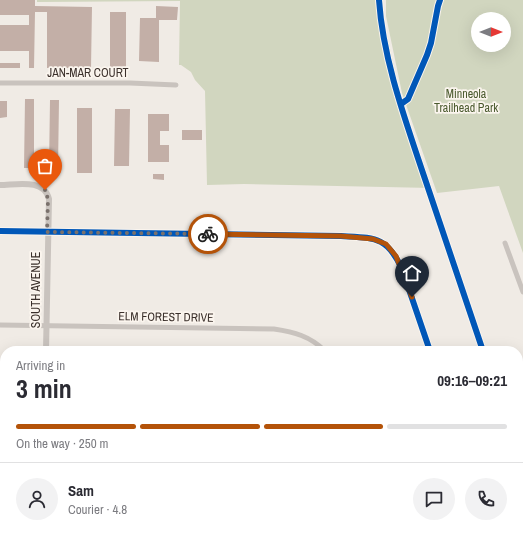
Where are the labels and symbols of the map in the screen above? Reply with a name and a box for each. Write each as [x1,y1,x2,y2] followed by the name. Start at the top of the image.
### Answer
[471,12,511,52] north arrow
[47,65,129,81] street label: JAN-MAR COURT
[434,86,498,116] park label: Minneola Trailhead Park
[28,149,62,190] pin
[188,214,228,254] courier
[28,252,44,328] street label: SOUTH AVENUE
[395,256,429,297] pin
[118,308,214,326] street label: ELM FOREST DRIVE

